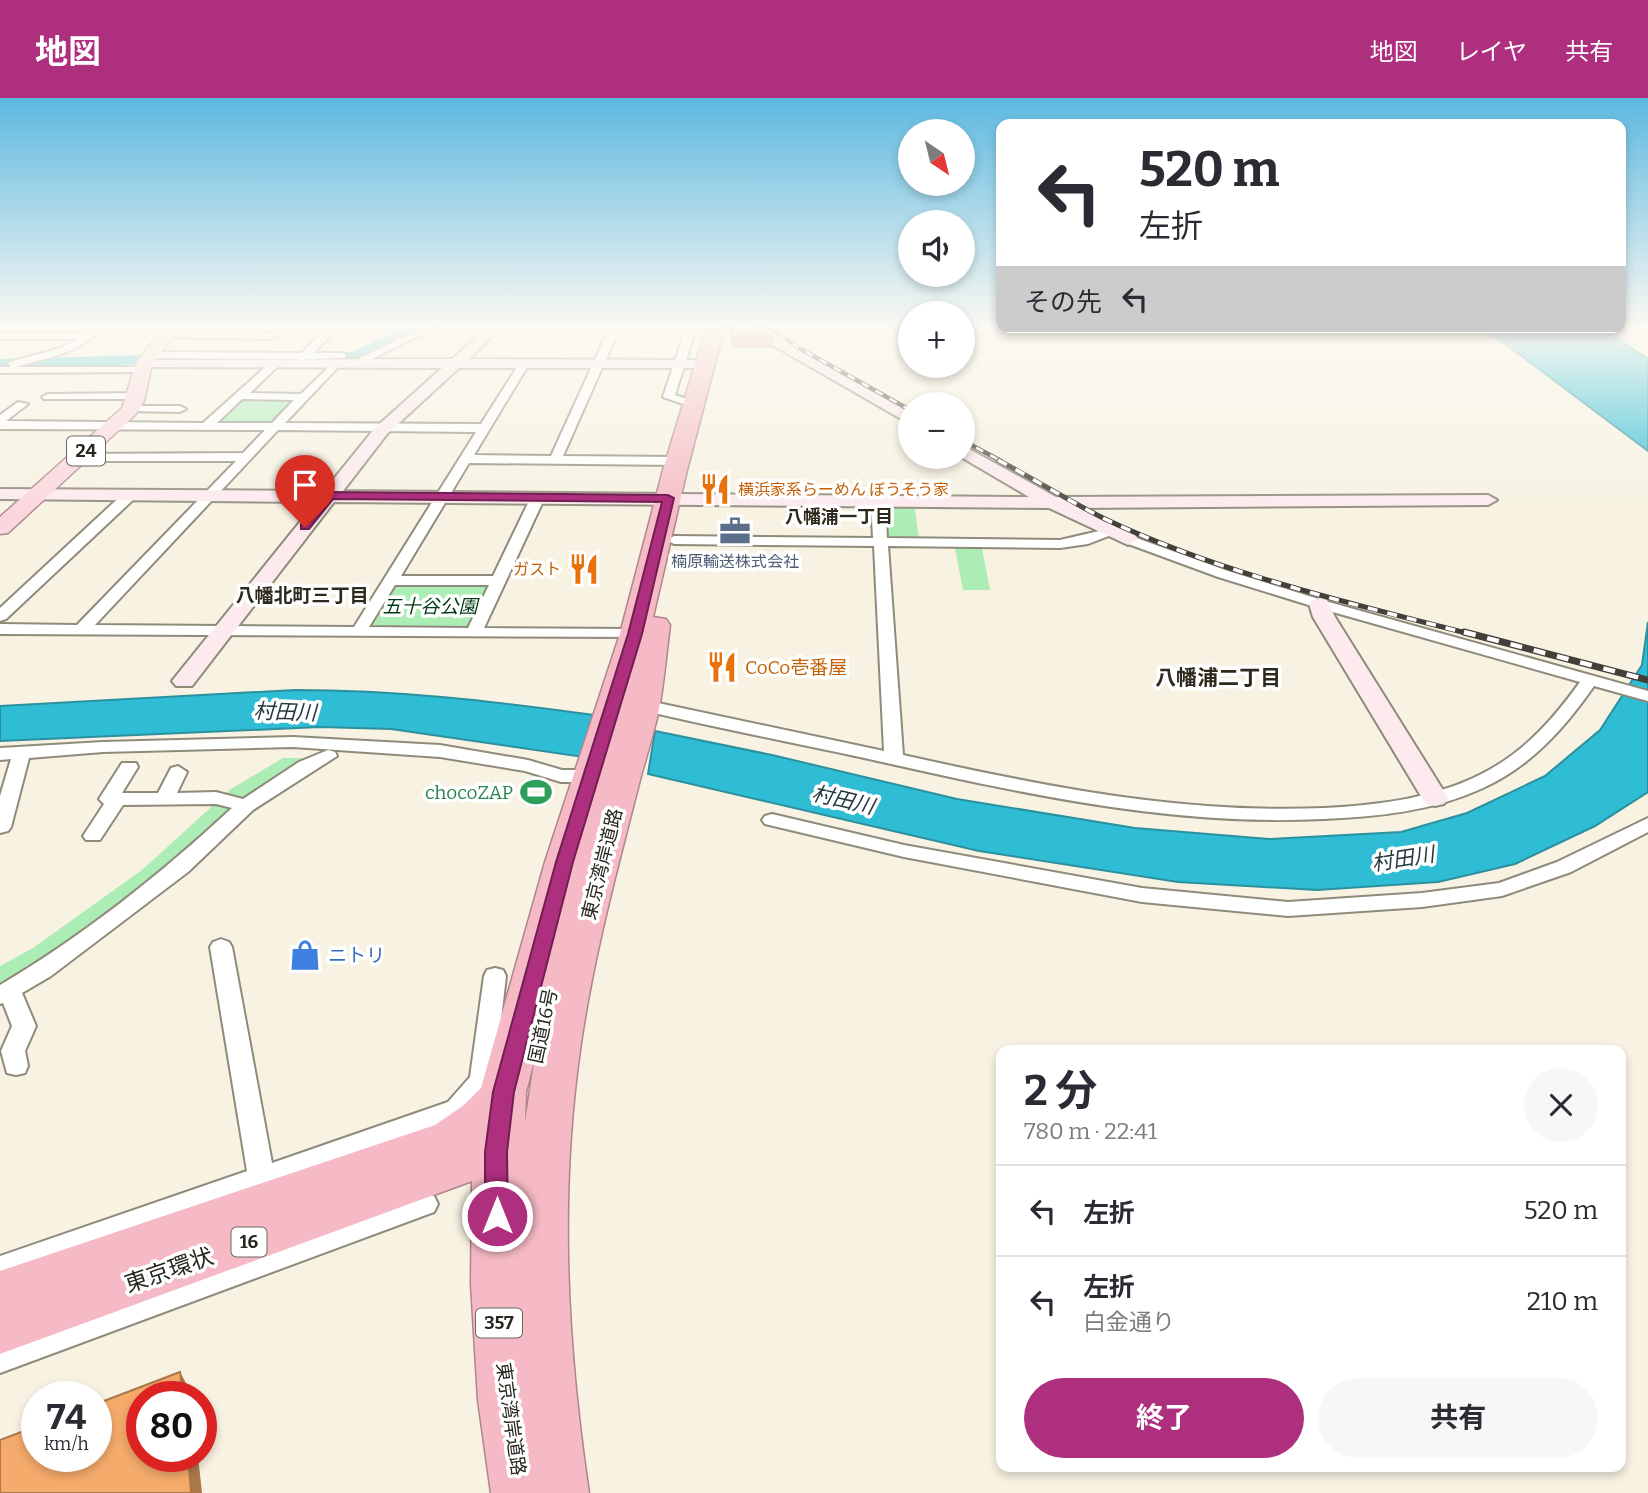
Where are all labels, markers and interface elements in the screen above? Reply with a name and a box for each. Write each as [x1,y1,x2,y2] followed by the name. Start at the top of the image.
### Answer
[35,32,101,72] text: 地図
[1370,38,1418,66] text: 地図
[1456,38,1527,66] text: レイヤ
[1565,38,1613,66] text: 共有
[898,119,975,196] north arrow
[898,119,975,469] map controls
[1139,140,1279,199] text: 520 m
[1024,147,1115,238] icon: left
[1139,207,1203,245] text: 左折
[898,210,975,287] button: sound
[1116,280,1154,318] icon: left
[1024,287,1102,318] text: その先
[898,301,975,378] button: +
[898,392,975,469] button: −
[67,436,105,466] road number: 24
[275,455,335,527] pin
[286,466,324,504] icon: arrive
[698,472,732,506] restaurant icon: 横浜家系らーめん ぼうそう家
[738,480,949,499] place label: 横浜家系らーめん ぼうそう家
[785,506,893,528] district label: 八幡浦一丁目
[718,514,752,548] office icon: 楠原輸送株式会社
[567,552,601,586] restaurant icon: ガスト
[671,552,799,571] place label: 楠原輸送株式会社
[513,560,561,579] place label: ガスト
[235,584,369,607] district label: 八幡北町三丁目
[382,595,480,618] park label: 五十谷公園
[705,650,739,684] restaurant icon: CoCo壱番屋
[745,656,847,679] place label: CoCo壱番屋
[1155,665,1281,691] district label: 八幡浦二丁目
[253,698,319,726] water label: 村田川
[519,775,553,809] sports icon: chocoZAP
[809,780,879,820] water label: 村田川
[425,781,513,804] place label: chocoZAP
[577,806,627,922] street label: 東京湾岸道路
[1370,841,1438,877] water label: 村田川
[288,938,322,972] shop icon: ニトリ
[328,944,385,967] place label: ニトリ
[524,987,562,1065] street label: 国道16号
[1024,1066,1097,1116] text: 2 分
[1524,1068,1598,1142] button: close
[1024,1117,1157,1145] text: 780 m · 22:41
[460,1179,534,1253] position arrow
[1024,1192,1062,1230] icon: left
[1524,1195,1598,1226] text: 520 m
[1083,1198,1135,1229] text: 左折
[232,1227,266,1256] road number: 16
[121,1242,217,1298] street label: 東京環状
[1083,1272,1135,1303] text: 左折
[1024,1283,1062,1321] icon: left
[1527,1286,1598,1317] text: 210 m
[476,1308,522,1338] road number: 357
[1083,1308,1175,1336] text: 白金通り
[492,1361,530,1477] street label: 東京湾岸道路
[1024,1378,1304,1458] button: 終了
[1318,1378,1598,1458] button: 共有
[126,1381,217,1472] speed limit sign: 80
[47,1396,86,1438] text: 74
[44,1433,89,1455] text: km/h

